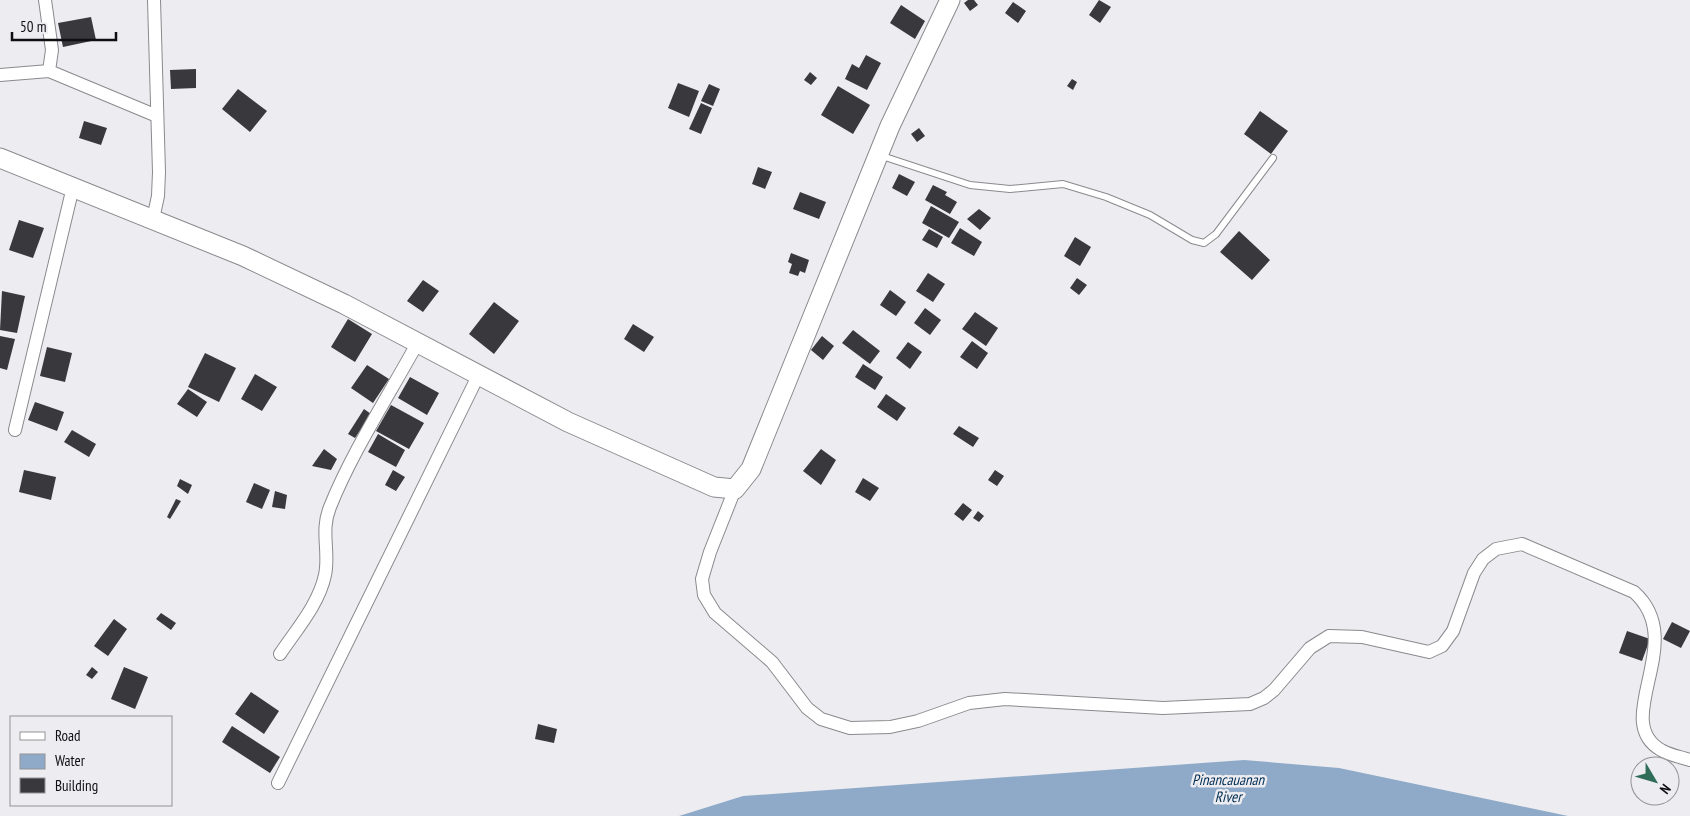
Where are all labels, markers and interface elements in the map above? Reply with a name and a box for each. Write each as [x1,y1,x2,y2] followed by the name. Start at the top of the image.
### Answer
[12,10,116,42] scale bar
[20,17,46,36] text: 50 m
[10,716,172,806] legend
[55,726,81,745] text: Road
[55,751,86,770] text: Water
[1630,756,1680,806] north arrow
[1192,770,1266,806] water label: Pinancauanan River
[55,776,98,795] text: Building
[1656,780,1675,798] text: N

